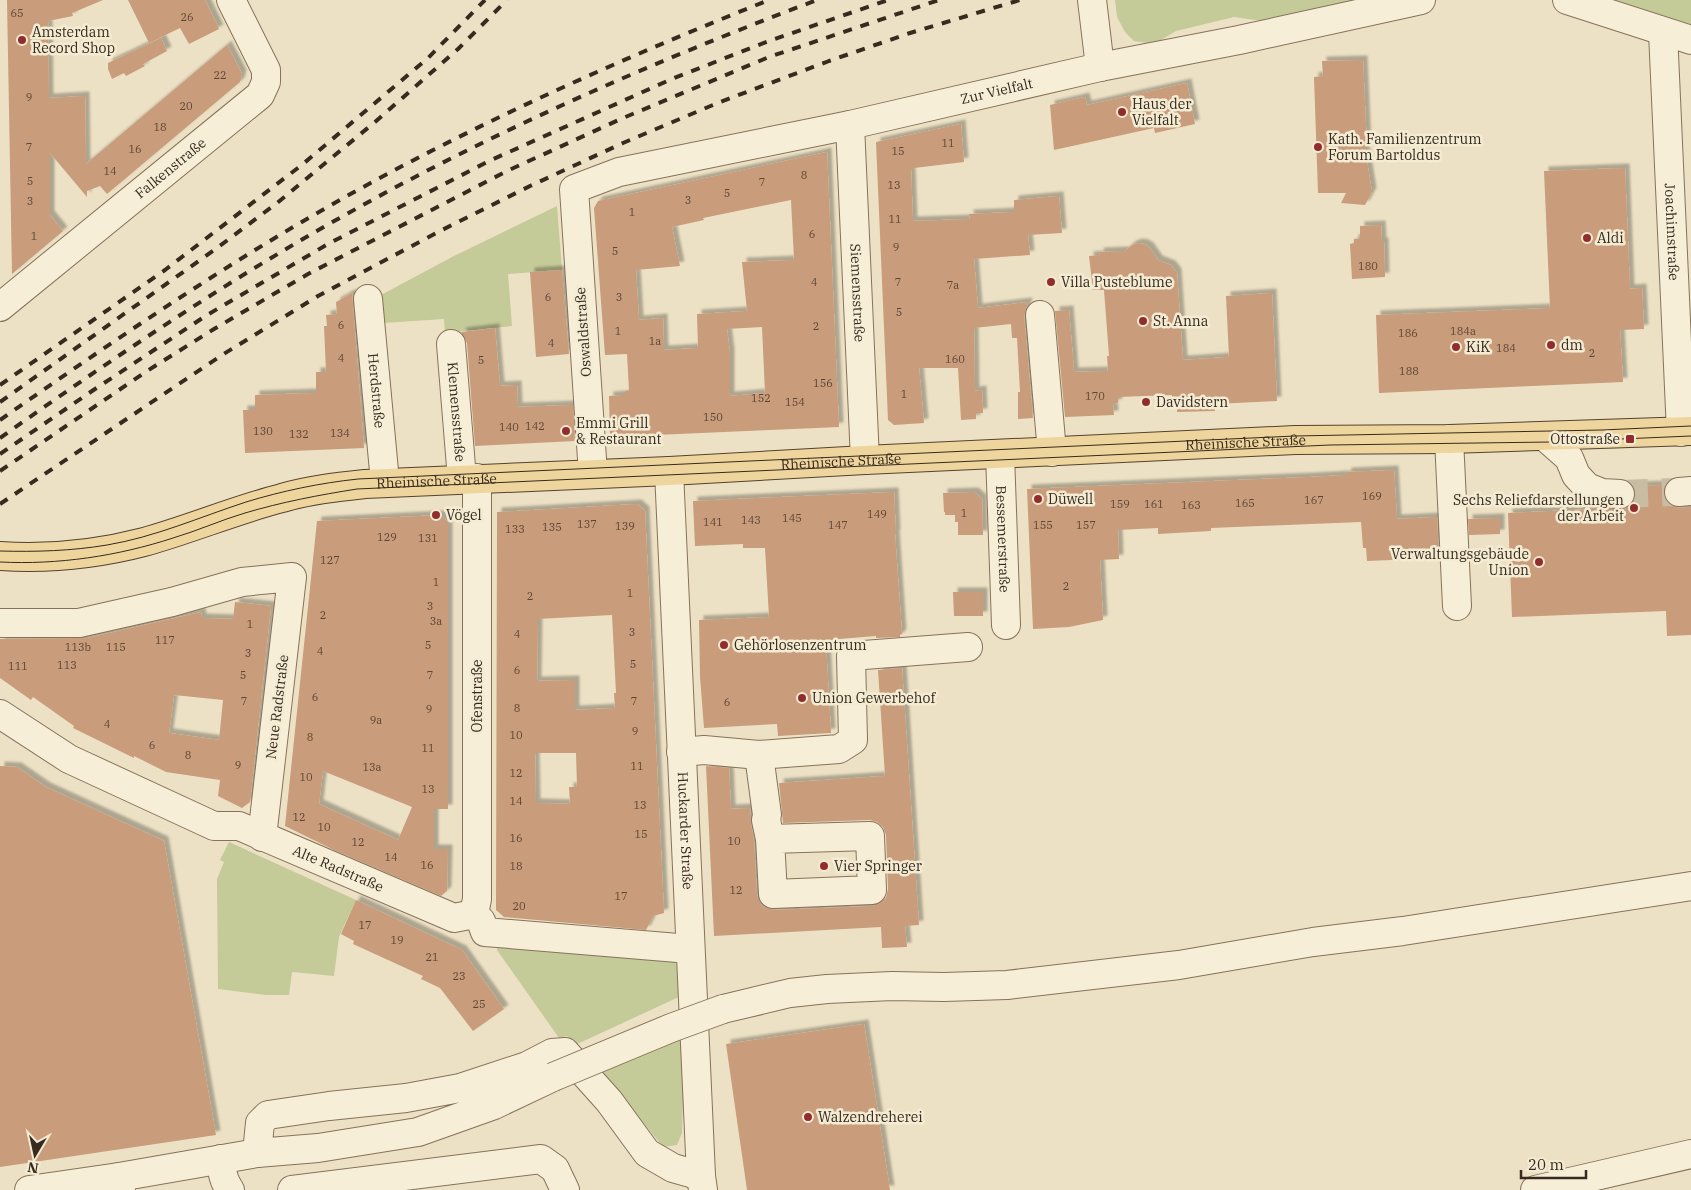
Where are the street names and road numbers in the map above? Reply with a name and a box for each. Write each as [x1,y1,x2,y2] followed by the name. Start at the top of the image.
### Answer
[959,74,1035,108] street label: Zur Vielfalt
[131,134,210,202] street label: Falkenstraße
[1661,183,1683,281] street label: Joachimstraße
[846,243,869,343] street label: Siemensstraße
[571,287,595,377] street label: Oswaldstraße
[364,352,389,429] street label: Herdstraße
[443,361,470,462] street label: Klemensstraße
[1185,431,1306,454] street label: Rheinische Straße
[780,449,902,474] street label: Rheinische Straße
[376,469,497,493] street label: Rheinische Straße
[992,485,1014,593] street label: Bessemerstraße
[262,654,292,760] street label: Neue Radstraße
[468,659,486,733] street label: Ofenstraße
[674,771,697,890] street label: Huckarder Straße
[290,841,386,896] street label: Alte Radstraße

